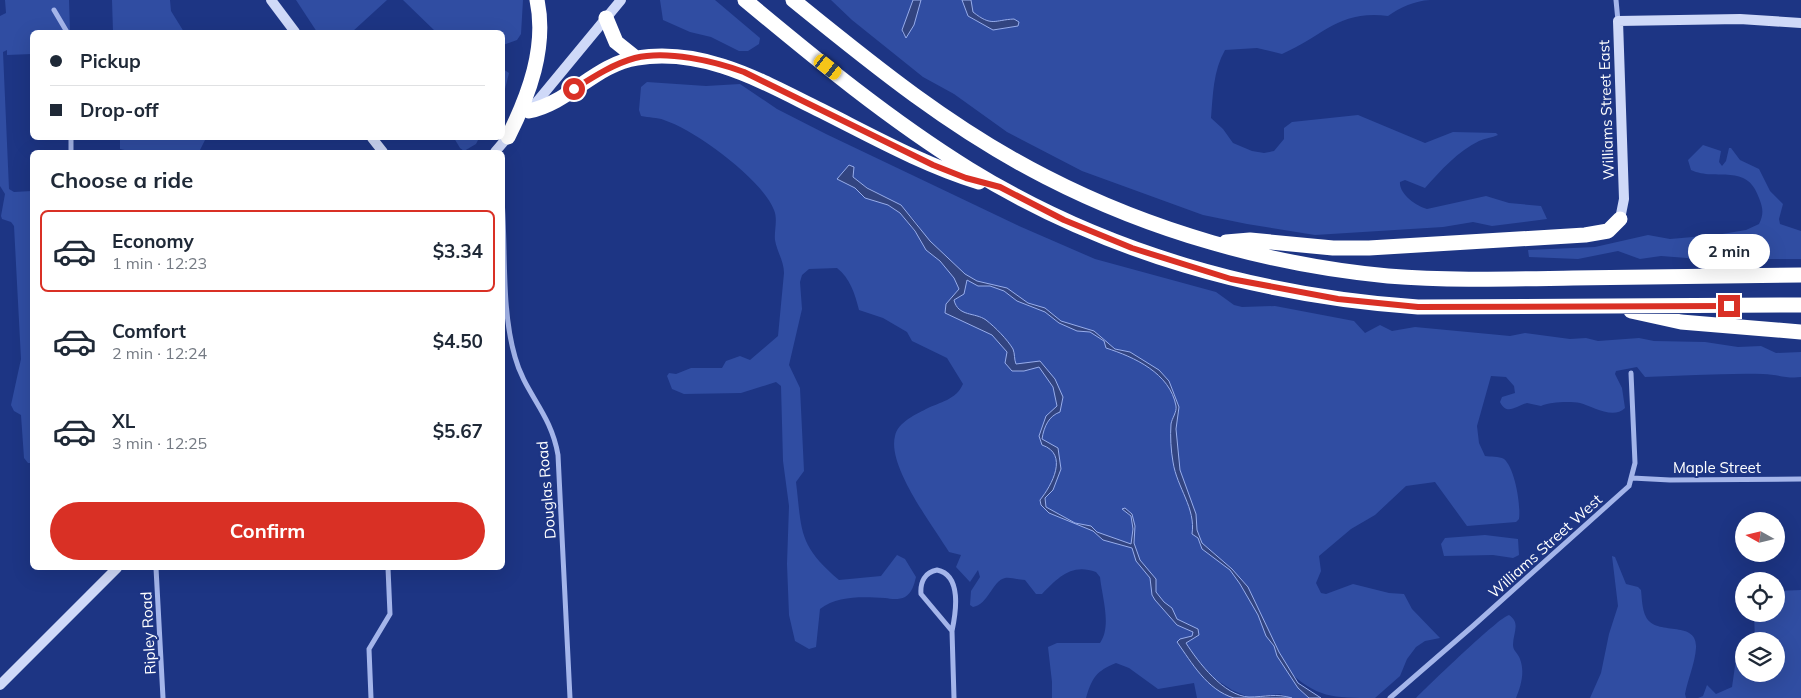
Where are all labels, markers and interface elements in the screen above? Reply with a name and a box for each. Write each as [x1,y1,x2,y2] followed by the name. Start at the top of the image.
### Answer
[1594,40,1618,180] street label: Williams Street East
[80,49,141,73] text: Pickup
[811,52,844,82] car
[563,78,585,100] route start
[80,98,158,122] text: Drop-off
[50,166,193,194] text: Choose a ride
[52,229,97,274] icon: car
[112,229,194,253] text: Economy
[1688,234,1770,268] callout: 2 min
[433,239,483,263] text: $3.34
[1708,241,1750,261] text: 2 min
[112,253,207,273] text: 1 min · 12:23
[1718,295,1740,317] route end
[52,319,97,364] icon: car
[112,319,186,343] text: Comfort
[433,329,483,353] text: $4.50
[112,343,207,363] text: 2 min · 12:24
[52,409,97,454] icon: car
[112,409,135,433] text: XL
[433,419,483,443] text: $5.67
[112,433,207,453] text: 3 min · 12:25
[532,440,560,540] street label: Douglas Road
[1673,458,1761,477] street label: Maple Street
[1484,490,1606,602] street label: Williams Street West
[50,502,485,560] button: Confirm
[1735,512,1785,562] north arrow
[1735,512,1785,682] map controls
[1735,572,1785,622] button: locate
[136,591,160,675] street label: Ripley Road
[1735,632,1785,682] button: layers

